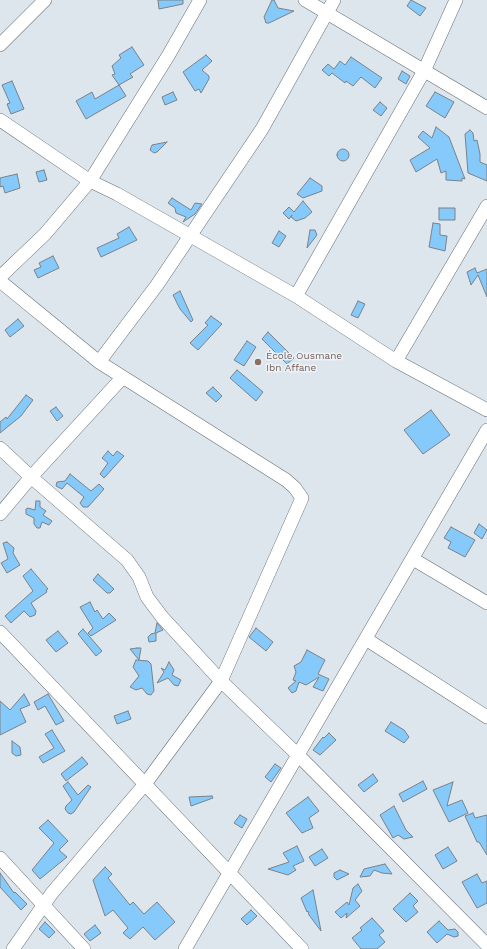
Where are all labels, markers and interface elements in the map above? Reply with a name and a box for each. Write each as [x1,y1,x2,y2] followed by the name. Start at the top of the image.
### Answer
[266,350,342,374] place label: École Ousmane Ibn Affane
[253,357,263,367] marker: École Ousmane Ibn Affane

